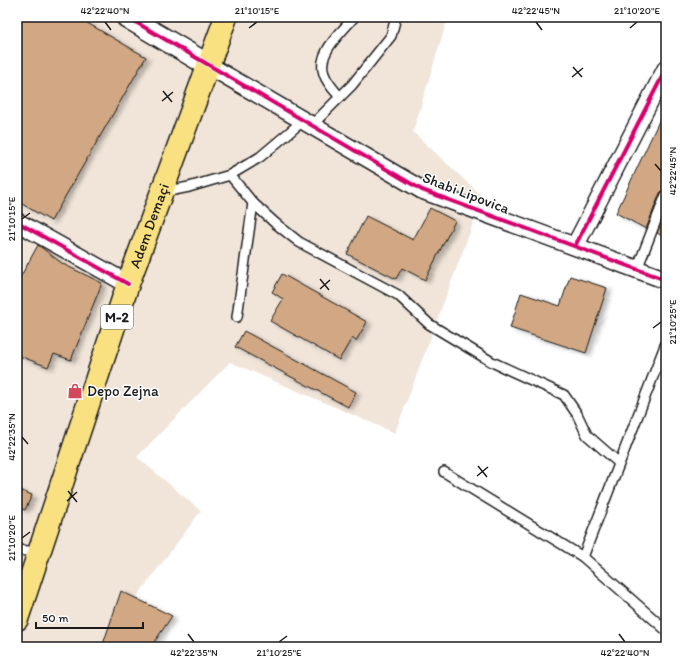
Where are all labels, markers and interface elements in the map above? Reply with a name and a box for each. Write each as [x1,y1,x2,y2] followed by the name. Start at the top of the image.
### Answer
[80,4,130,17] text: 42°22'40"N
[235,4,280,17] text: 21°10'15"E
[512,4,560,17] text: 42°22'45"N
[614,4,661,17] text: 21°10'20"E
[666,147,679,195] text: 42°22'45"N
[420,168,512,218] street label: Shabi Lipovica
[126,181,173,271] street label: Adem Demaçi
[5,196,18,241] text: 21°10'15"E
[666,299,679,345] text: 21°10'25"E
[101,305,133,329] road number: M-2
[66,382,84,400] shop icon: Depo Zejna
[87,382,159,400] place label: Depo Zejna
[5,413,18,461] text: 42°22'35"N
[5,514,18,561] text: 21°10'20"E
[36,604,143,630] scale bar
[42,611,68,625] text: 50 m
[170,646,218,659] text: 42°22'35"N
[256,646,302,659] text: 21°10'25"E
[600,646,650,659] text: 42°22'40"N

